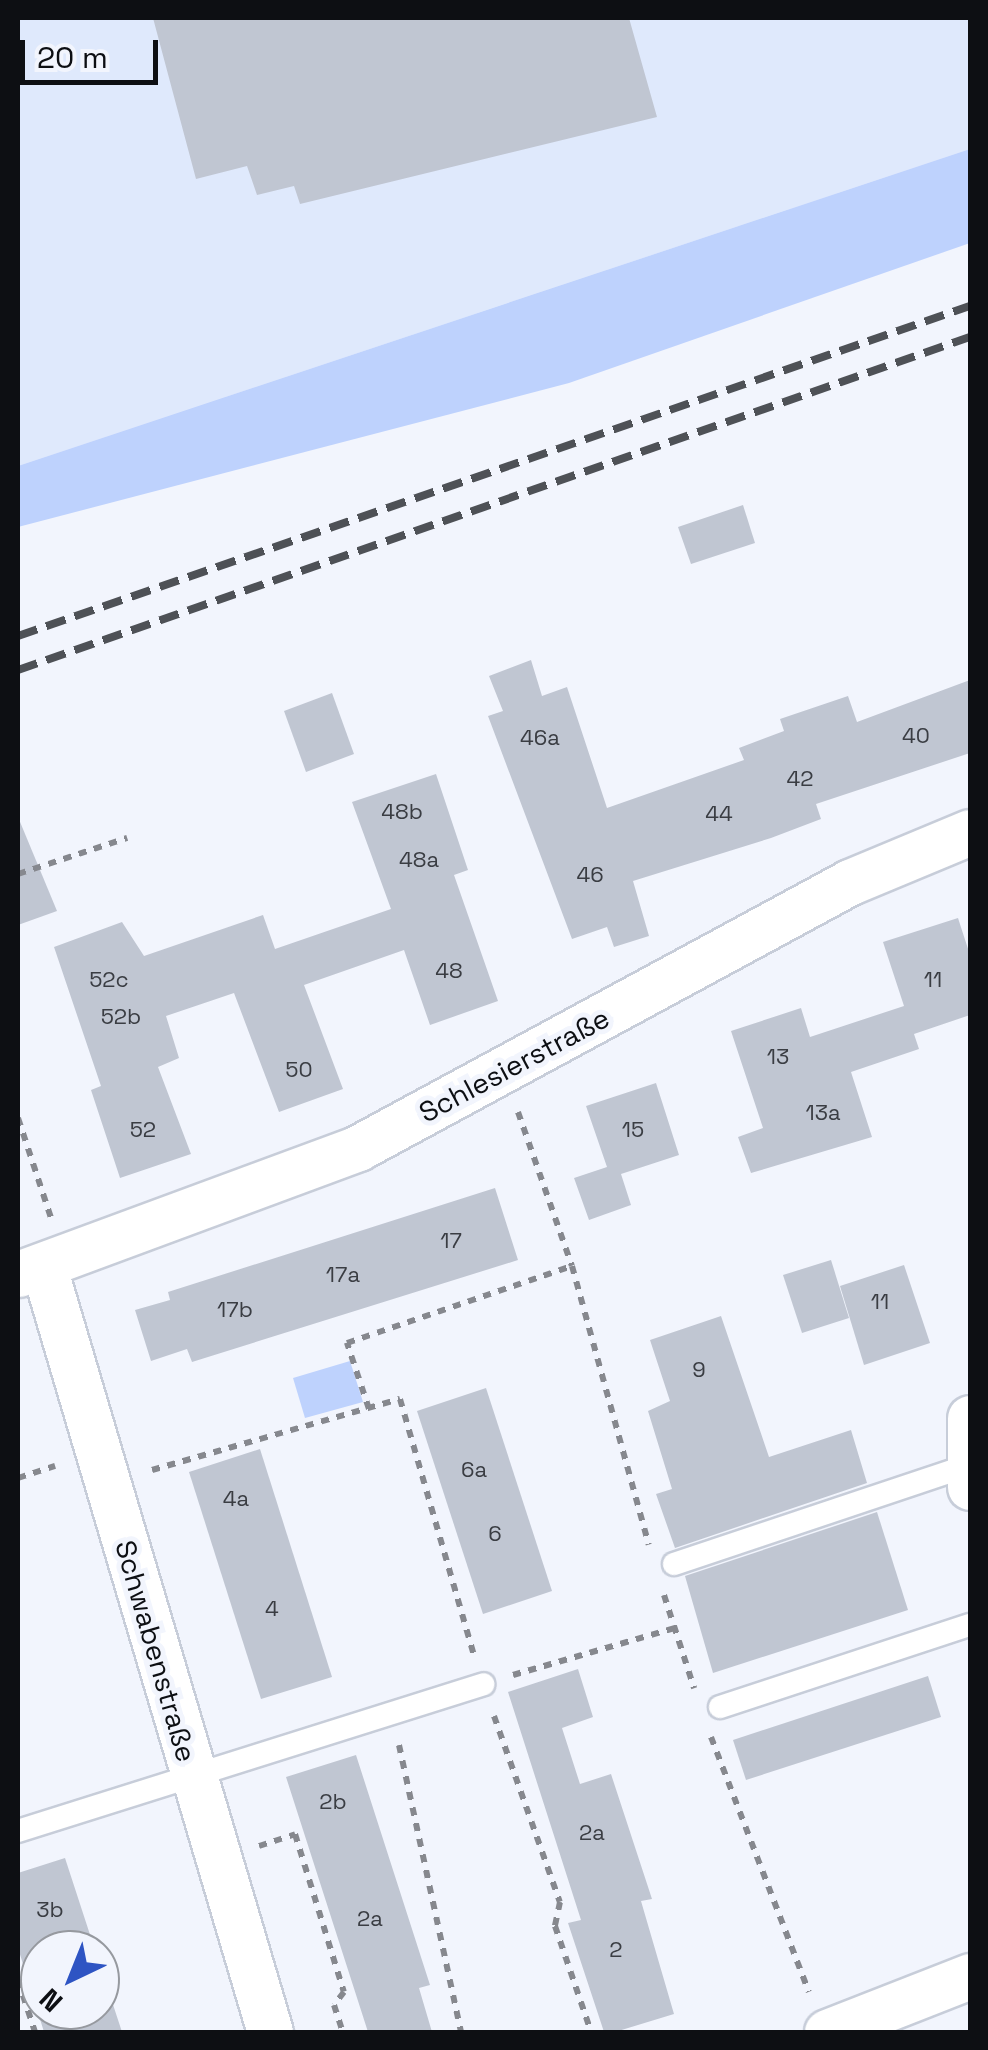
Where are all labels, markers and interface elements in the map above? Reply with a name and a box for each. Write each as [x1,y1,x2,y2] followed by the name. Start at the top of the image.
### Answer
[25,20,162,82] scale bar
[37,38,108,77] text: 20 m
[902,723,930,749] house number: 40
[520,725,560,751] house number: 46a
[786,766,814,792] house number: 42
[381,799,423,825] house number: 48b
[705,801,733,827] house number: 44
[399,847,439,873] house number: 48a
[576,862,604,888] house number: 46
[435,958,463,984] house number: 48
[89,967,129,993] house number: 52c
[924,967,942,993] house number: 11
[413,1001,615,1129] street label: Schlesierstraße
[101,1004,141,1030] house number: 52b
[767,1044,789,1070] house number: 13
[285,1057,313,1083] house number: 50
[805,1100,841,1126] house number: 13a
[130,1117,156,1143] house number: 52
[622,1117,644,1143] house number: 15
[440,1228,462,1254] house number: 17
[326,1262,360,1288] house number: 17a
[871,1289,889,1315] house number: 11
[217,1297,253,1323] house number: 17b
[692,1357,706,1383] house number: 9
[461,1457,487,1483] house number: 6a
[223,1486,249,1512] house number: 4a
[488,1521,502,1547] house number: 6
[108,1536,204,1766] street label: Schwabenstraße
[265,1596,279,1622] house number: 4
[319,1789,347,1815] house number: 2b
[579,1820,605,1846] house number: 2a
[36,1897,64,1923] house number: 3b
[357,1906,383,1932] house number: 2a
[20,1930,120,2030] north arrow
[609,1937,623,1963] house number: 2
[32,1981,70,2020] text: N

